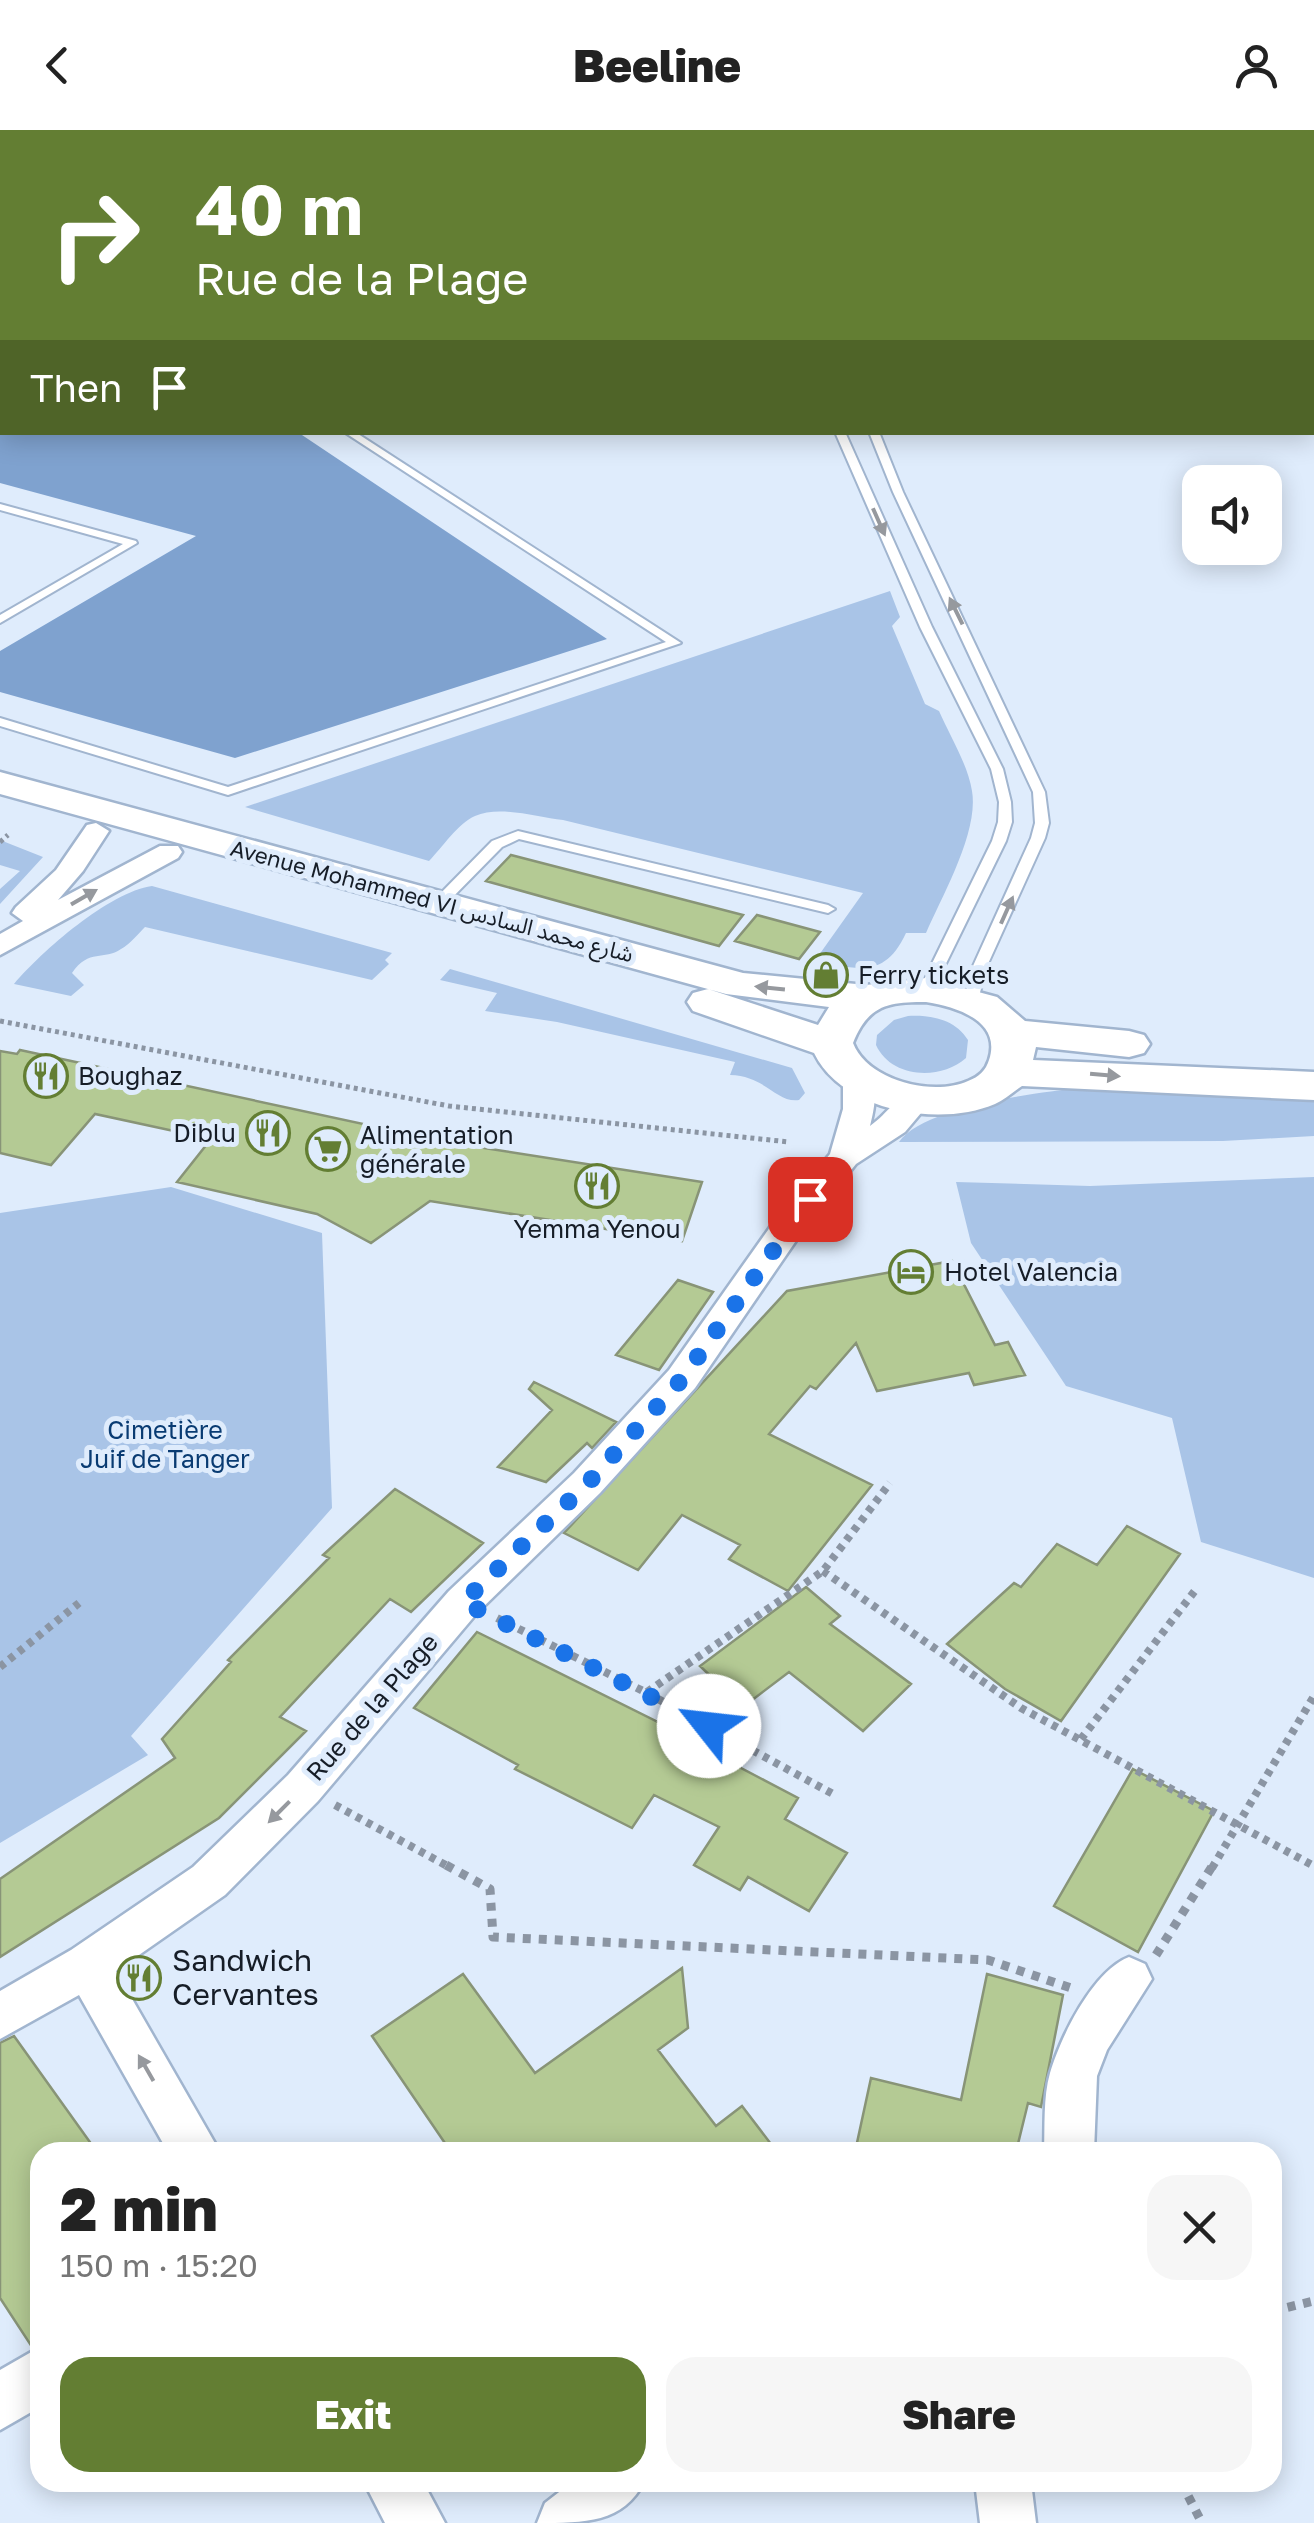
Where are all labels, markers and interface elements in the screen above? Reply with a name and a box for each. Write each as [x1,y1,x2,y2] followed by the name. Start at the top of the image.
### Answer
[30,38,85,93] icon: back
[573,38,741,92] text: Beeline
[1229,38,1284,93] icon: person
[195,166,363,250] text: 40 m
[30,170,160,300] icon: right
[195,251,528,305] text: Rue de la Plage
[142,360,197,415] icon: arrive
[30,365,122,410] text: Then
[1182,465,1282,565] map controls
[1182,465,1282,565] button: sound
[871,507,887,537] one-way arrow
[948,596,965,625] one-way arrow
[227,834,637,971] street label: Avenue Mohammed VI شارع محمد السادس
[69,889,98,906] one-way arrow
[999,895,1015,925] one-way arrow
[803,952,849,998] shop icon: Ferry tickets
[858,959,1009,990] place label: Ferry tickets
[754,980,786,996] one-way arrow
[23,1053,69,1099] restaurant icon: Boughaz
[78,1060,183,1091] place label: Boughaz
[1090,1067,1122,1083] one-way arrow
[245,1110,291,1156] restaurant icon: Diblu
[173,1117,236,1148] place label: Diblu
[360,1119,514,1179] place label: Alimentation générale
[305,1126,351,1172] supermarket icon: Alimentation générale
[768,1157,853,1242] pin
[574,1163,620,1209] restaurant icon: Yemma Yenou
[783,1172,838,1227] icon: arrive
[513,1213,681,1244] place label: Yemma Yenou
[888,1249,934,1295] hotel icon: Hotel Valencia
[944,1256,1118,1287] place label: Hotel Valencia
[80,1414,250,1474] park label: Cimetière Juif de Tanger
[299,1627,444,1787] street label: Rue de la Plage
[657,1674,761,1778] position arrow
[268,1799,292,1823] one-way arrow
[172,1942,319,2012] place label: Sandwich Cervantes
[116,1955,162,2001] restaurant icon: Sandwich Cervantes
[138,2054,155,2082] one-way arrow
[60,2172,218,2244] text: 2 min
[1147,2175,1252,2280] button: close
[60,2246,258,2284] text: 150 m · 15:20
[60,2357,646,2472] button: Exit
[666,2357,1252,2472] button: Share

